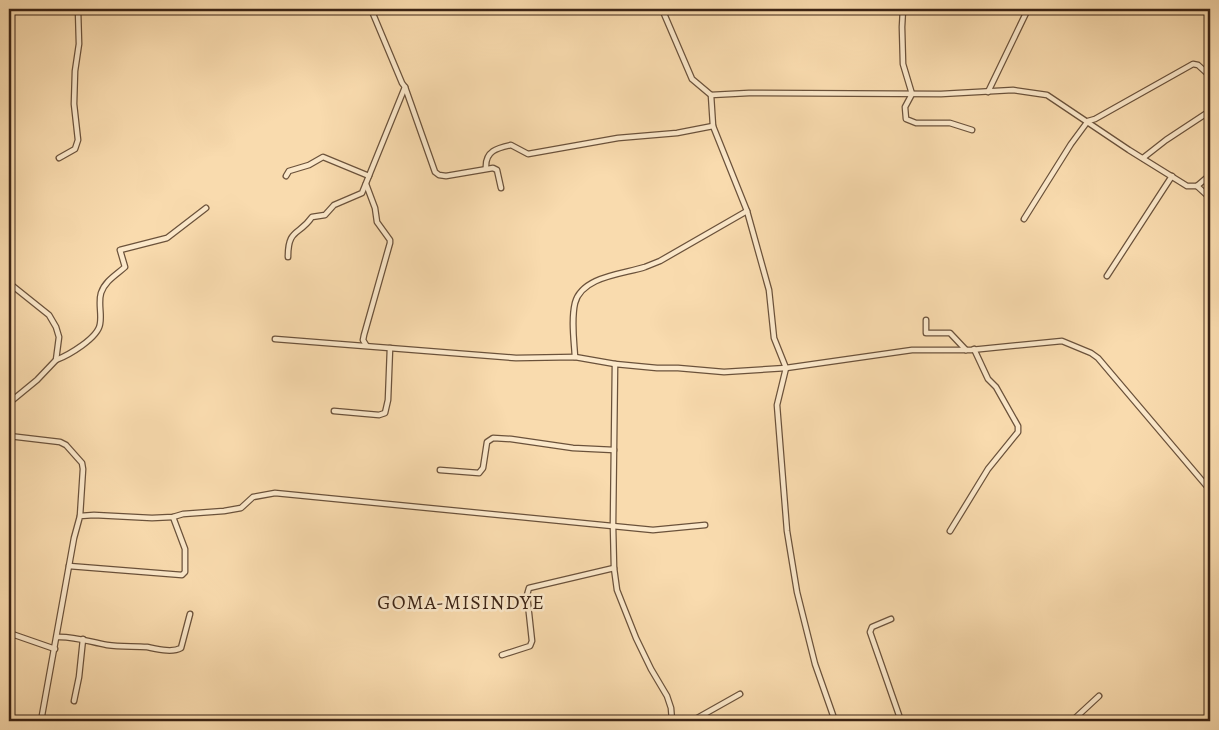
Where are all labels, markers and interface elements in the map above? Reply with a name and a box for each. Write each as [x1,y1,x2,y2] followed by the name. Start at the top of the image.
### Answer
[377,589,545,616] district label: GOMA-MISINDYE

